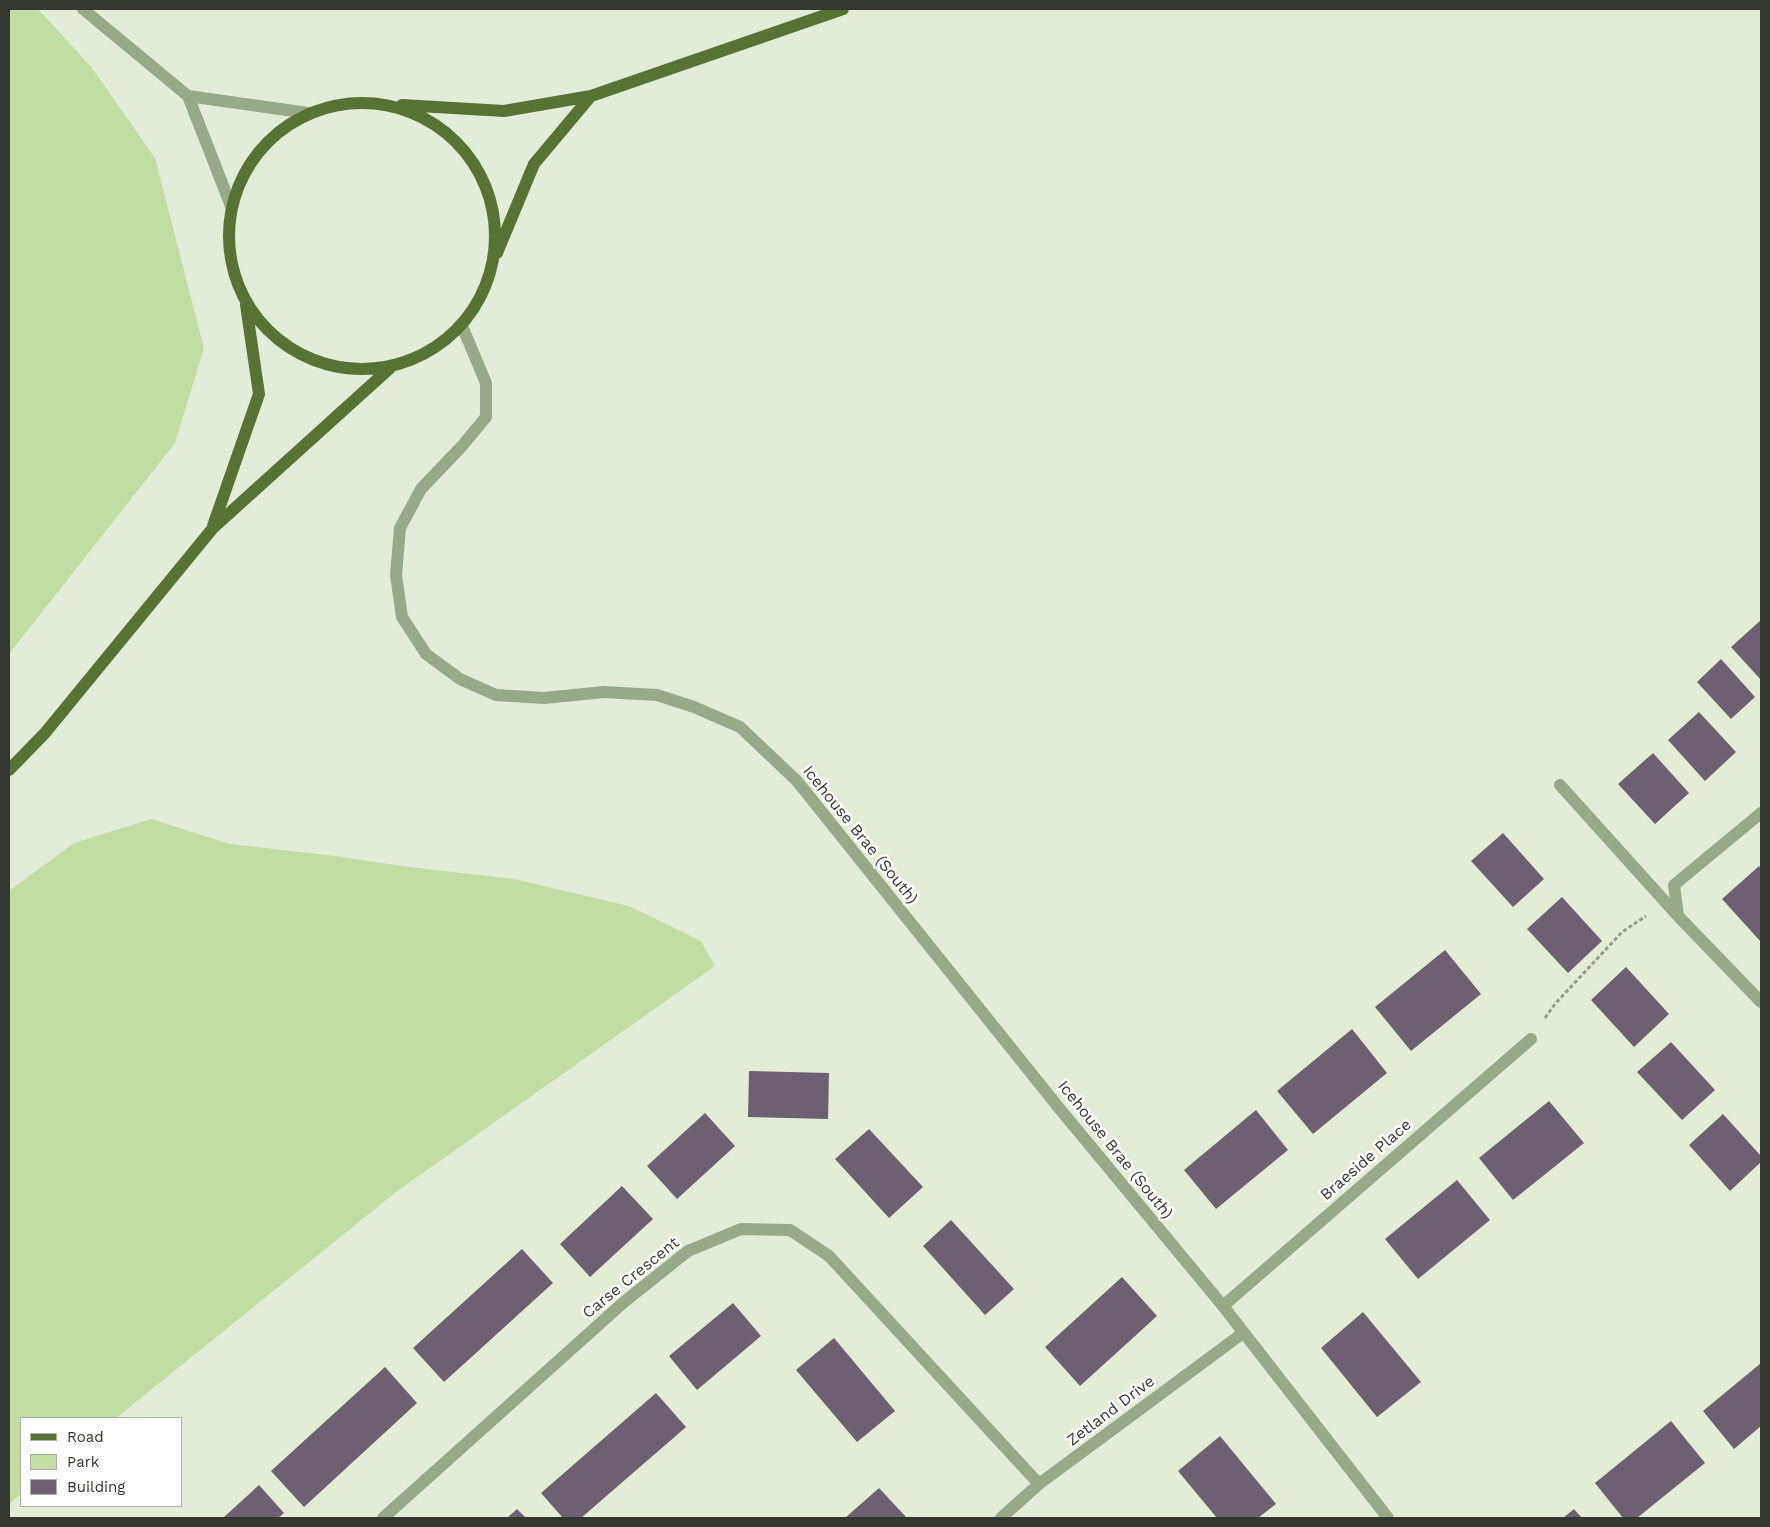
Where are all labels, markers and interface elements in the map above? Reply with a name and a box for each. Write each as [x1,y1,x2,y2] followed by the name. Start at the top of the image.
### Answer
[798,762,922,908] street label: Icehouse Brae (South)
[1053,1077,1177,1223] street label: Icehouse Brae (South)
[1317,1115,1415,1205] street label: Braeside Place
[579,1233,683,1323] street label: Carse Crescent
[1063,1372,1159,1450] street label: Zetland Drive
[20,1417,182,1507] legend
[67,1428,104,1446] text: Road
[67,1453,99,1471] text: Park
[67,1478,125,1496] text: Building

